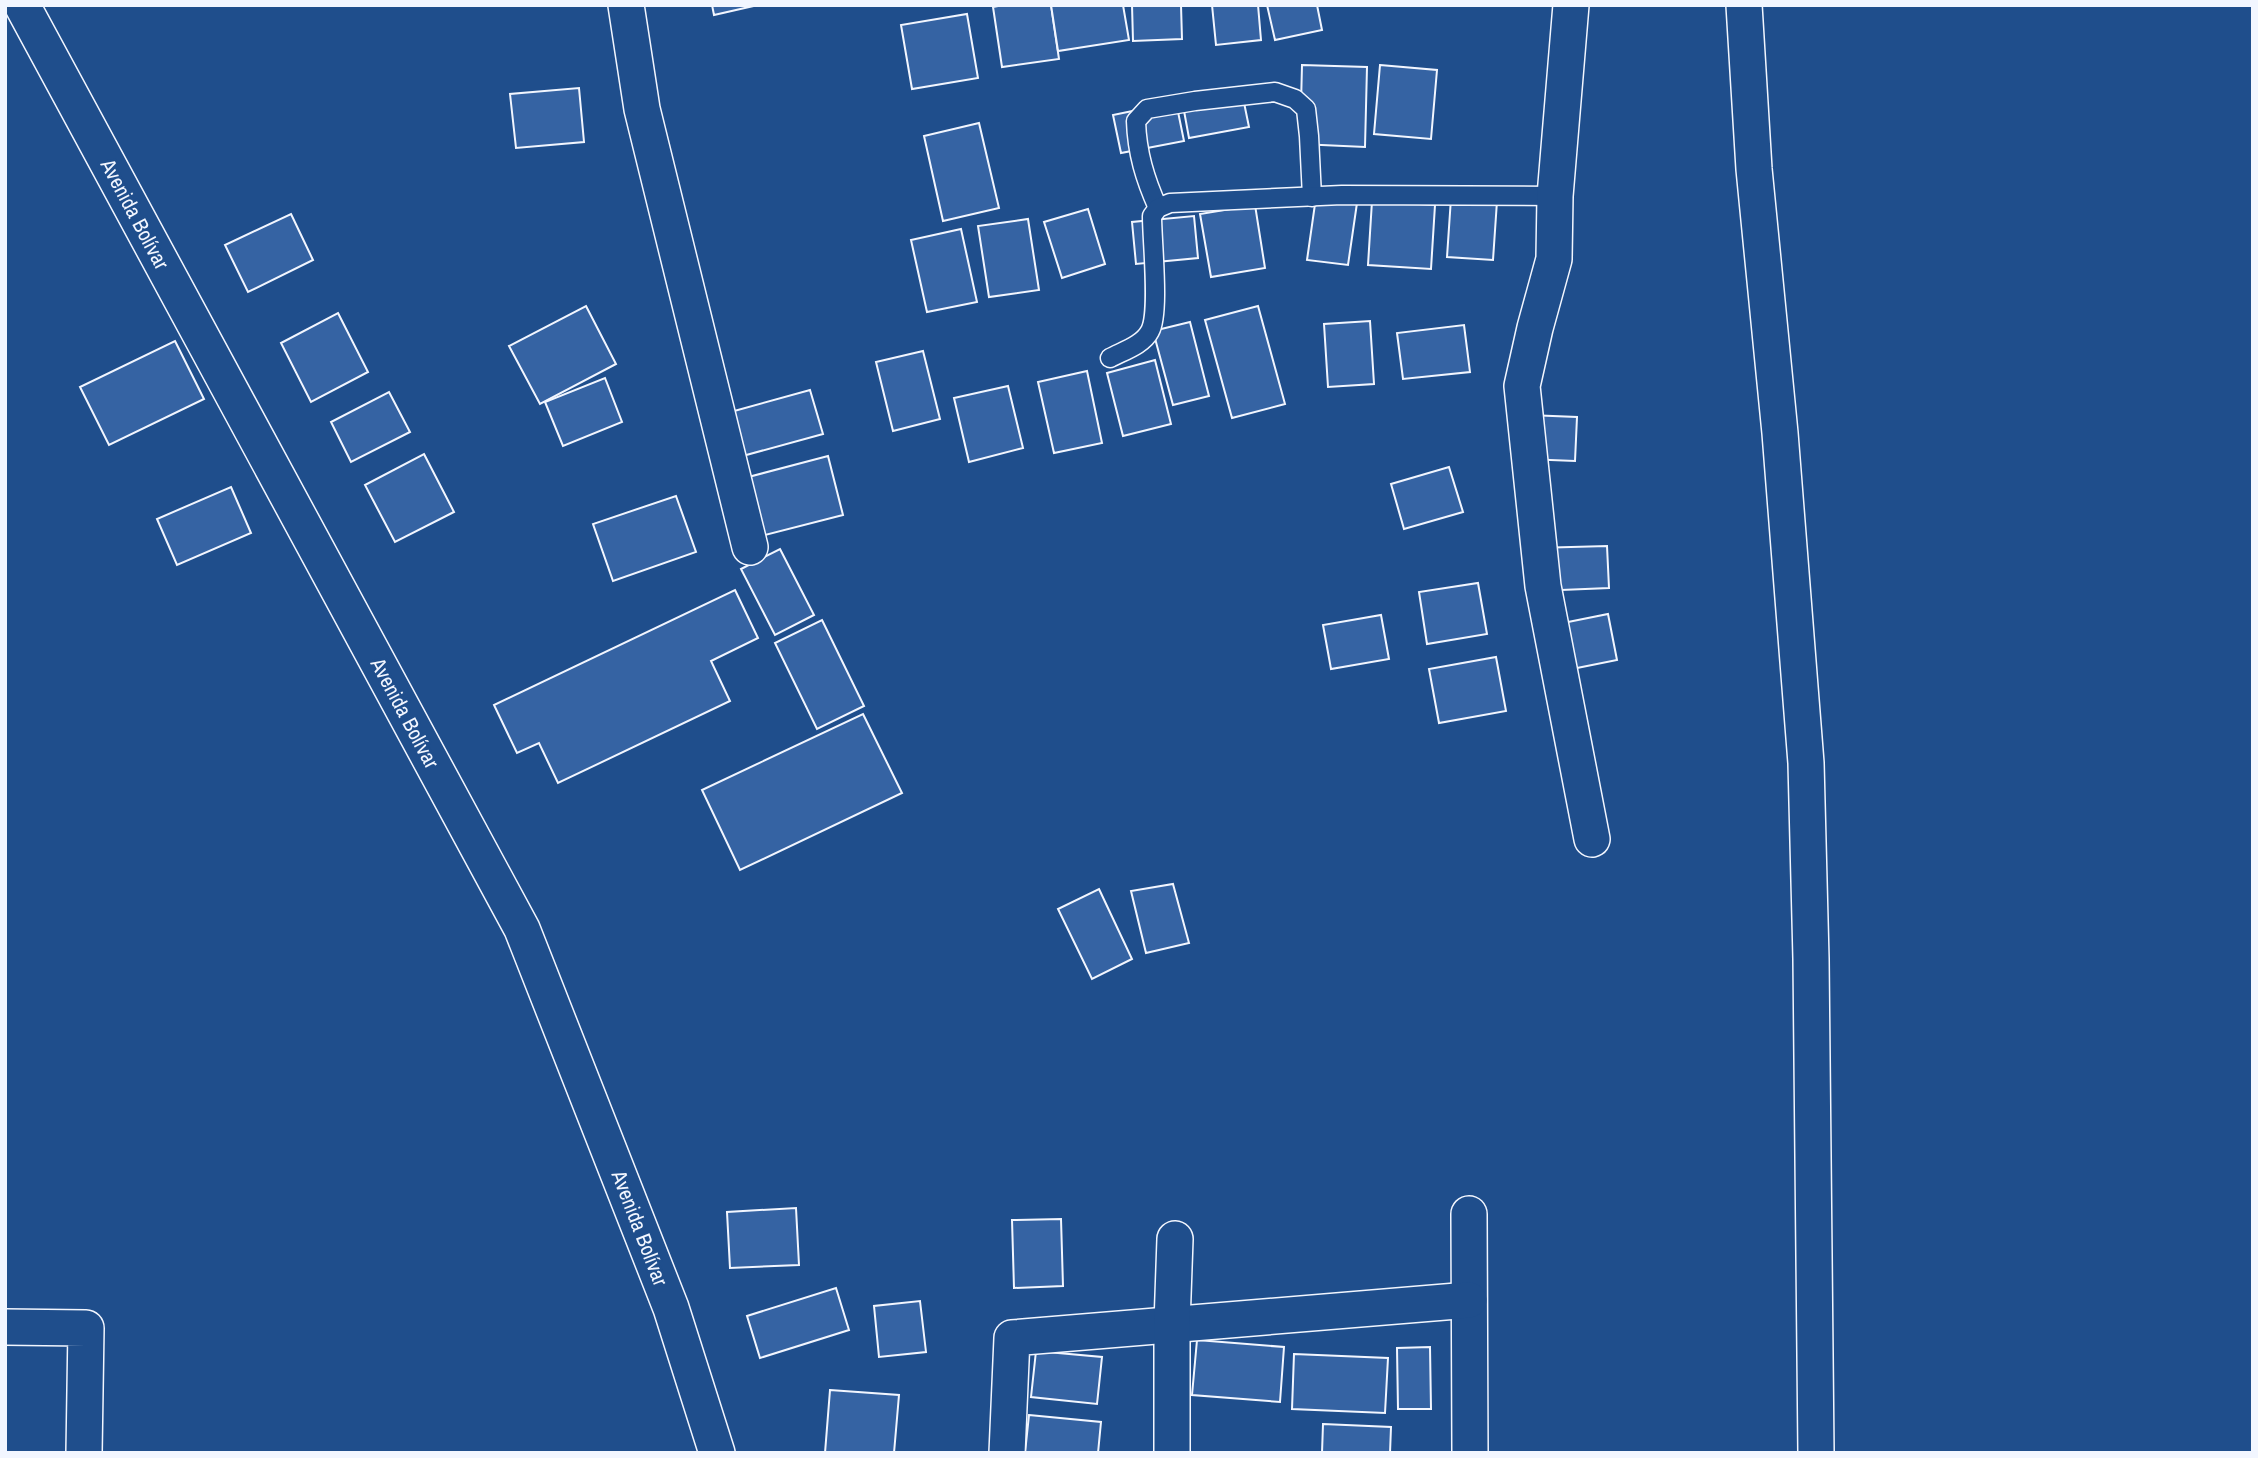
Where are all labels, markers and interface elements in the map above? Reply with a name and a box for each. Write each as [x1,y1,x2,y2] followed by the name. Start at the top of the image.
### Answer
[93,153,176,275] street label: Avenida Bolívar
[363,652,446,774] street label: Avenida Bolívar
[604,1165,675,1290] street label: Avenida Bolívar

